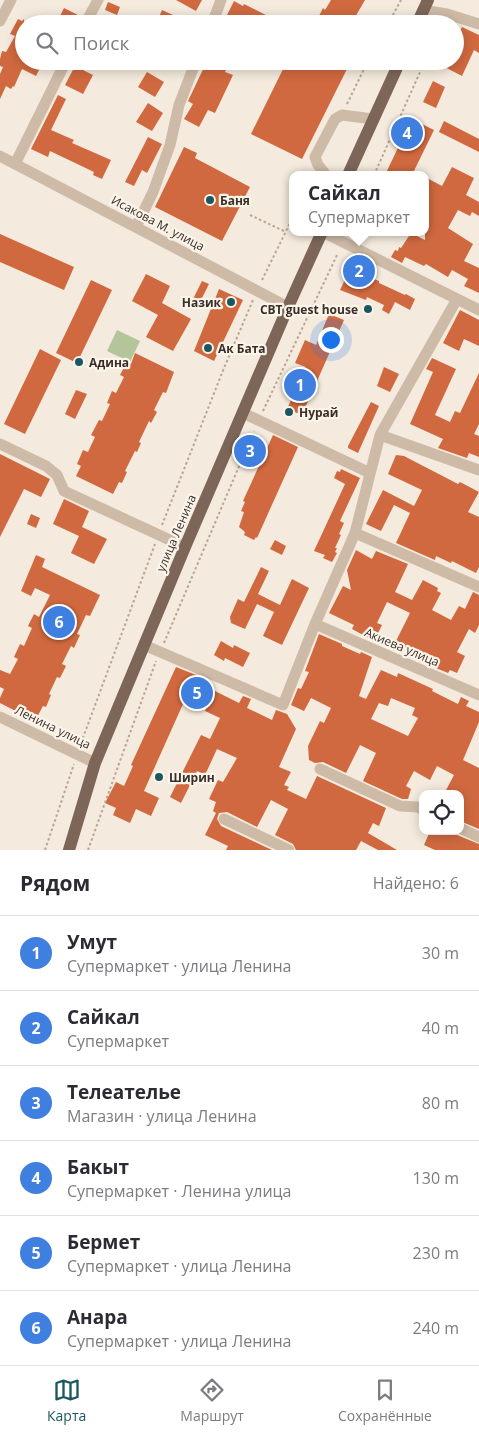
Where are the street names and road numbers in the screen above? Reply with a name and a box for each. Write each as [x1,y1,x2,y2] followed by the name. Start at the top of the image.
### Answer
[108,191,208,255] street label: Исакова М. улица
[152,492,200,574] street label: улица Ленина
[362,624,442,670] street label: Акиева улица
[12,701,94,753] street label: Ленина улица

